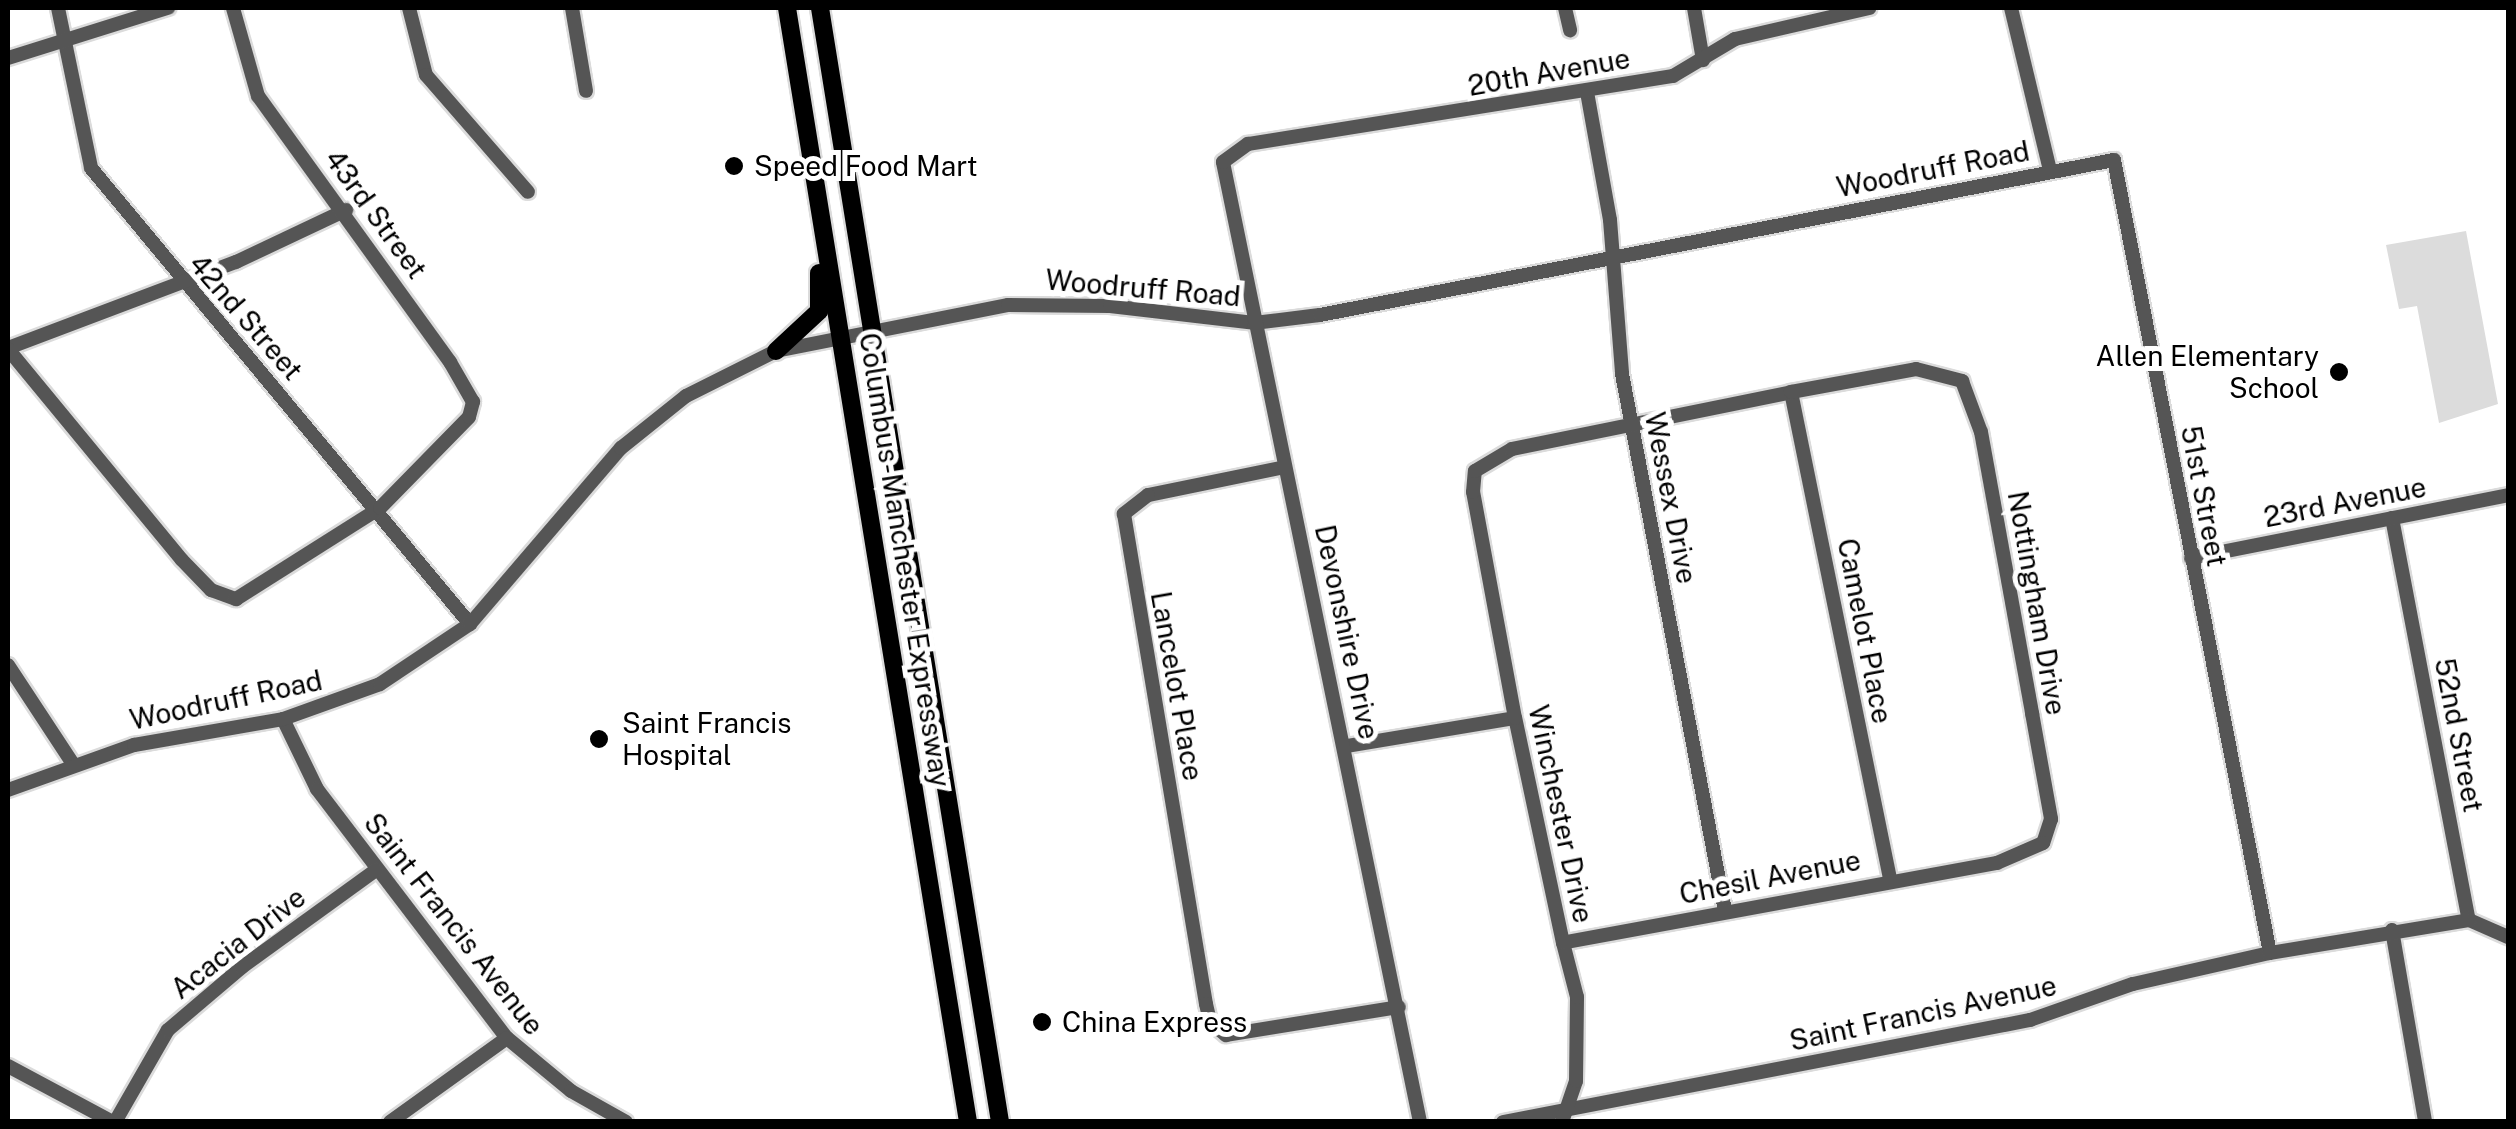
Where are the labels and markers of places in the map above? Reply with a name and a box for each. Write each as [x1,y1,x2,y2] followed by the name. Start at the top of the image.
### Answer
[754,149,978,183] place label: Speed Food Mart
[723,155,745,177] marker: Speed Food Mart
[2096,339,2319,405] place label: Allen Elementary School
[2328,361,2350,383] marker: Allen Elementary School
[622,706,791,772] place label: Saint Francis Hospital
[586,726,612,752] marker: Saint Francis Hospital
[1062,1005,1247,1039] place label: China Express
[1031,1011,1053,1033] marker: China Express

